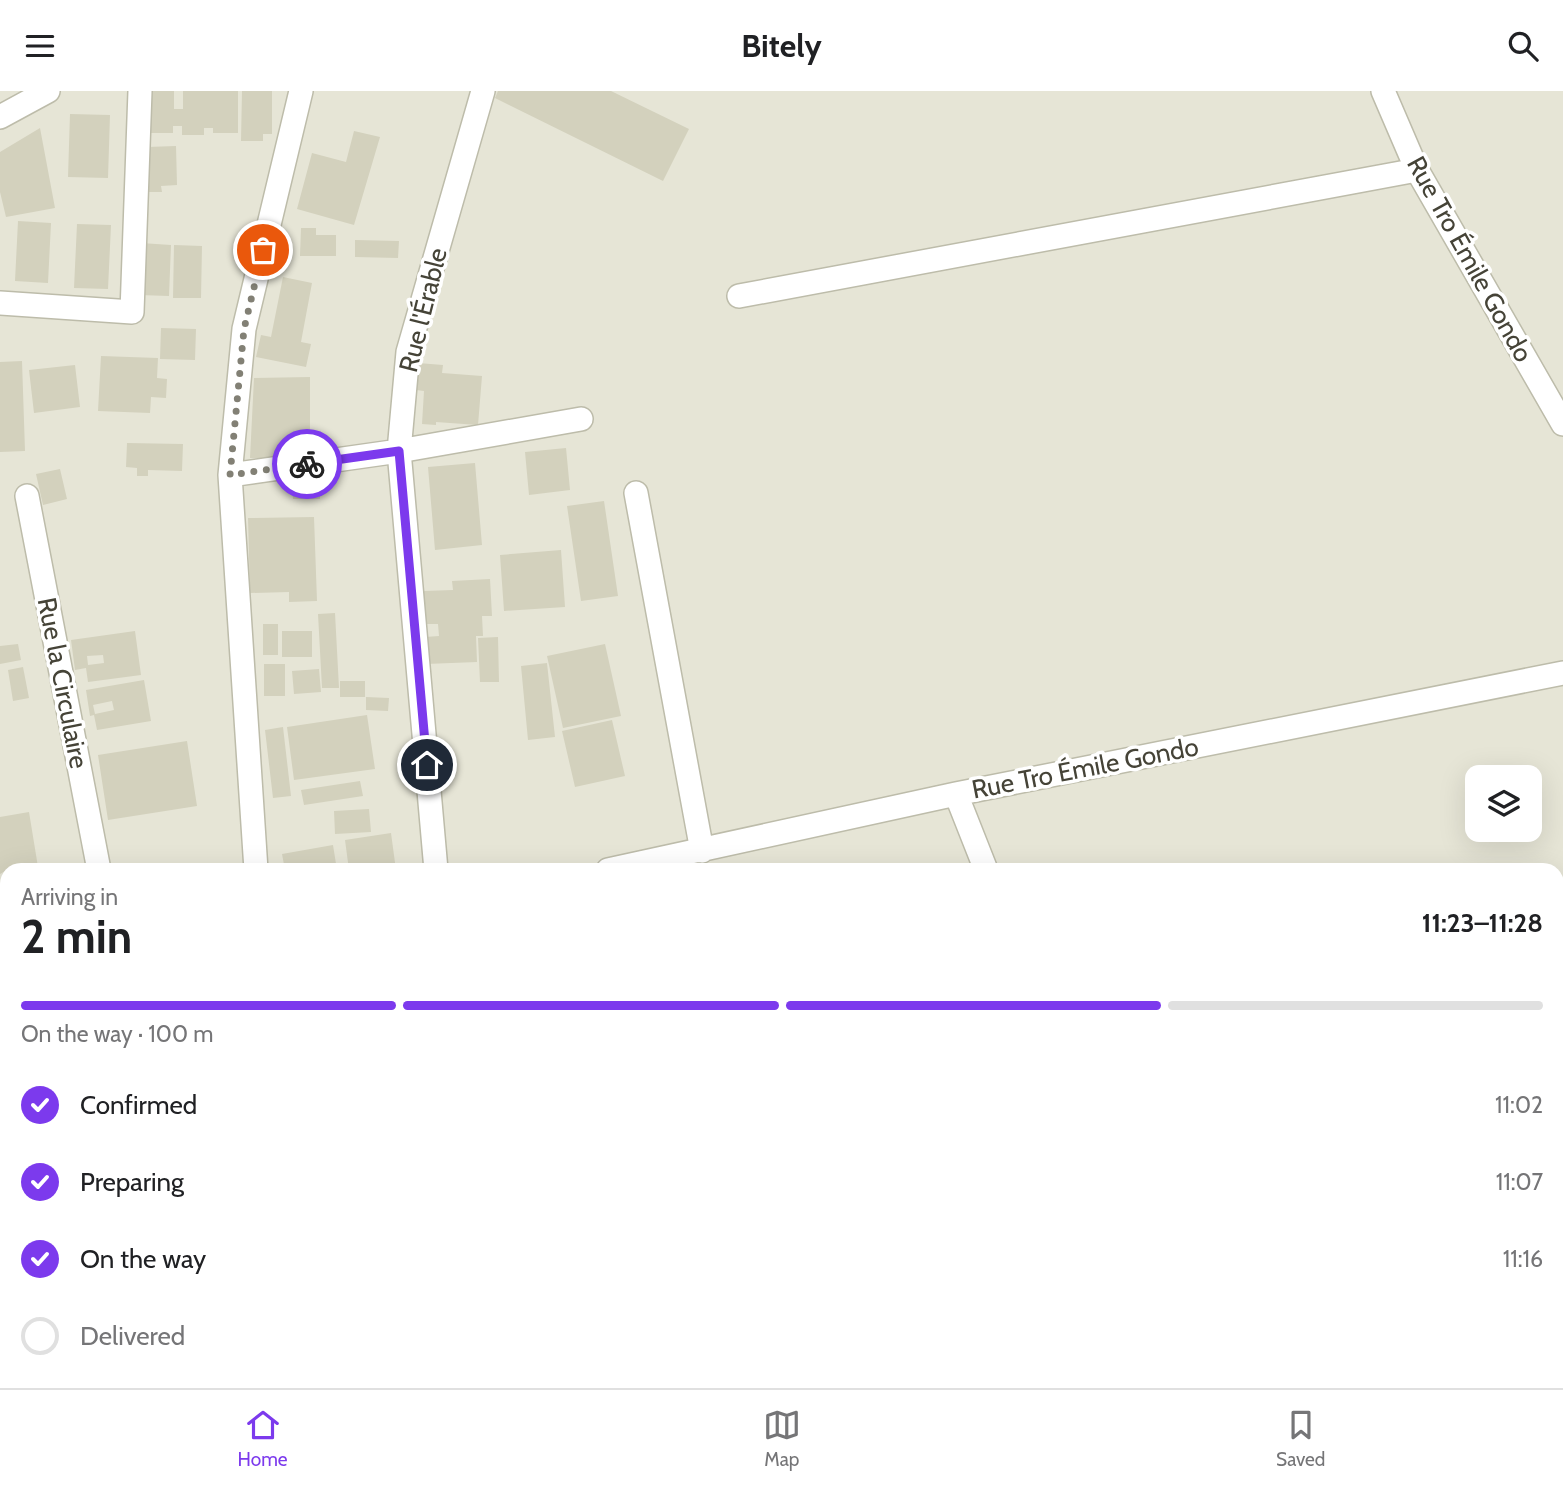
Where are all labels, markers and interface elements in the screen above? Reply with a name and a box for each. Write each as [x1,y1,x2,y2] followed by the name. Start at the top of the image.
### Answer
[741,26,822,65] text: Bitely
[21,27,59,65] icon: menu
[1504,27,1542,65] icon: search
[1400,151,1540,367] street label: Rue Tro Émile Gondo
[233,220,293,280] pin
[244,231,282,269] icon: bag
[392,245,454,375] street label: Rue l'Érable
[272,429,342,499] courier
[288,445,326,483] icon: bike
[31,595,95,771] street label: Rue la Circulaire
[969,730,1201,806] street label: Rue Tro Émile Gondo
[397,735,457,795] pin
[408,746,446,784] icon: home
[1465,765,1542,842] map controls
[1465,765,1542,842] button: layers
[21,883,118,911] text: Arriving in
[1422,907,1543,939] text: 11:23–11:28
[21,909,132,965] text: 2 min
[21,1020,213,1048] text: On the way · 100 m
[21,1086,59,1124] icon: check
[80,1089,197,1121] text: Confirmed
[1495,1091,1543,1119] text: 11:02
[21,1163,59,1201] icon: check
[80,1166,184,1198] text: Preparing
[1496,1168,1543,1196] text: 11:07
[21,1240,59,1278] icon: check
[80,1243,206,1275] text: On the way
[1503,1245,1543,1273] text: 11:16
[80,1320,185,1352] text: Delivered
[238,1406,288,1471] tab: Home
[763,1406,801,1471] tab: Map
[1276,1406,1325,1471] tab: Saved

